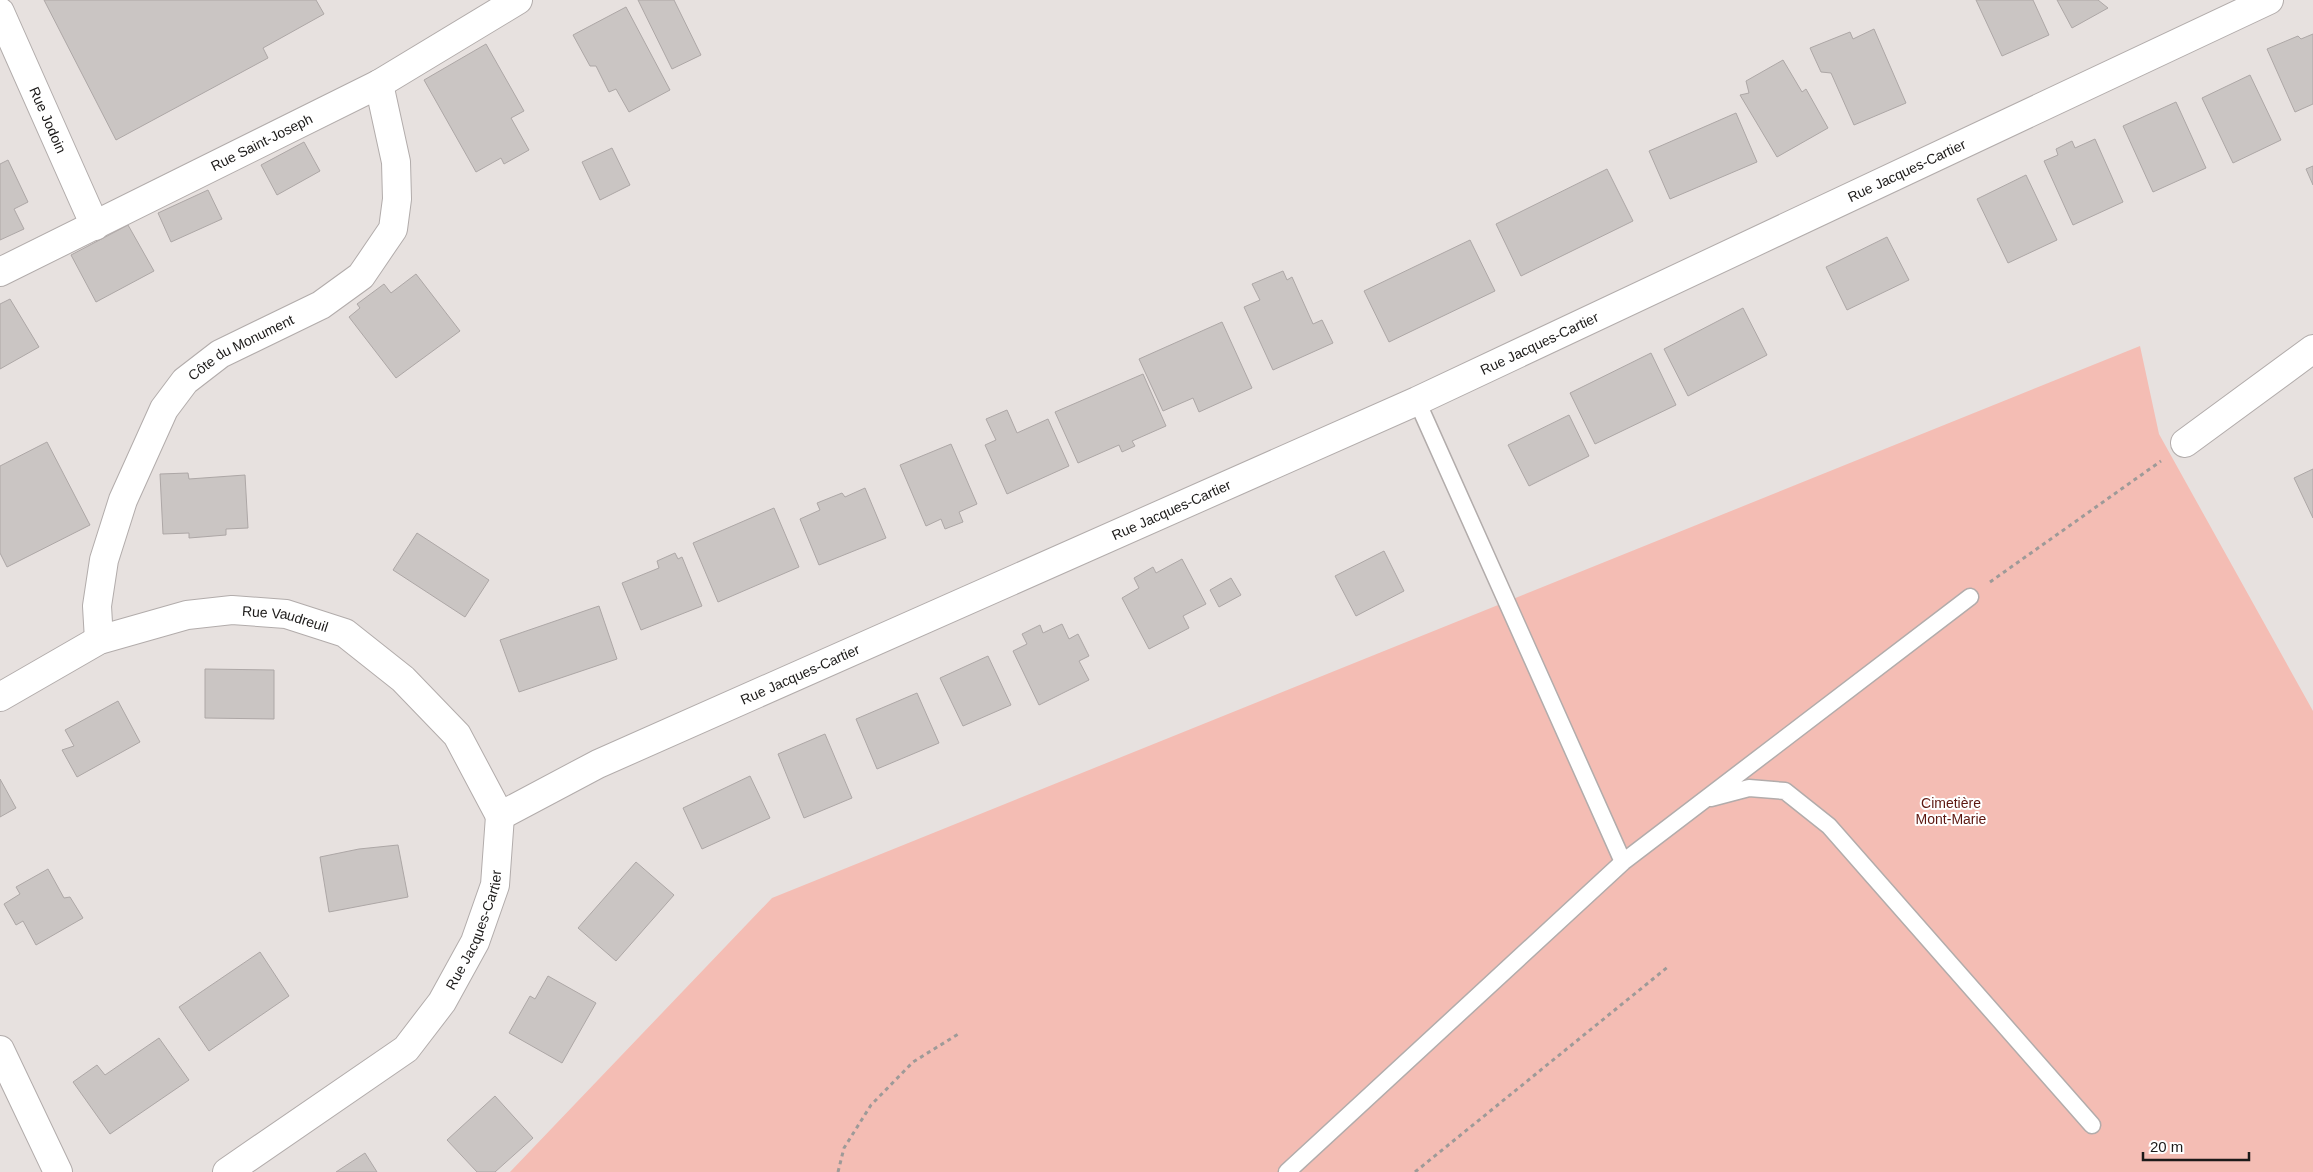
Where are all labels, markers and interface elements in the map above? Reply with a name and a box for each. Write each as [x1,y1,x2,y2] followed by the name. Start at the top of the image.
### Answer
[26,84,70,156] street label: Rue Jodoin
[208,110,315,174] street label: Rue Saint-Joseph
[1845,136,1969,205] street label: Rue Jacques-Cartier
[1478,309,1601,378] street label: Rue Jacques-Cartier
[185,311,297,384] street label: Côte du Monument
[1109,476,1234,543] street label: Rue Jacques-Cartier
[241,603,330,635] street label: Rue Vaudreuil
[738,641,862,708] street label: Rue Jacques-Cartier
[1916,795,1987,827] park label: Cimetière Mont-Marie
[442,869,504,992] street label: Rue Jacques-Cartier
[2143,1130,2249,1162] scale bar
[2150,1138,2183,1155] text: 20 m

